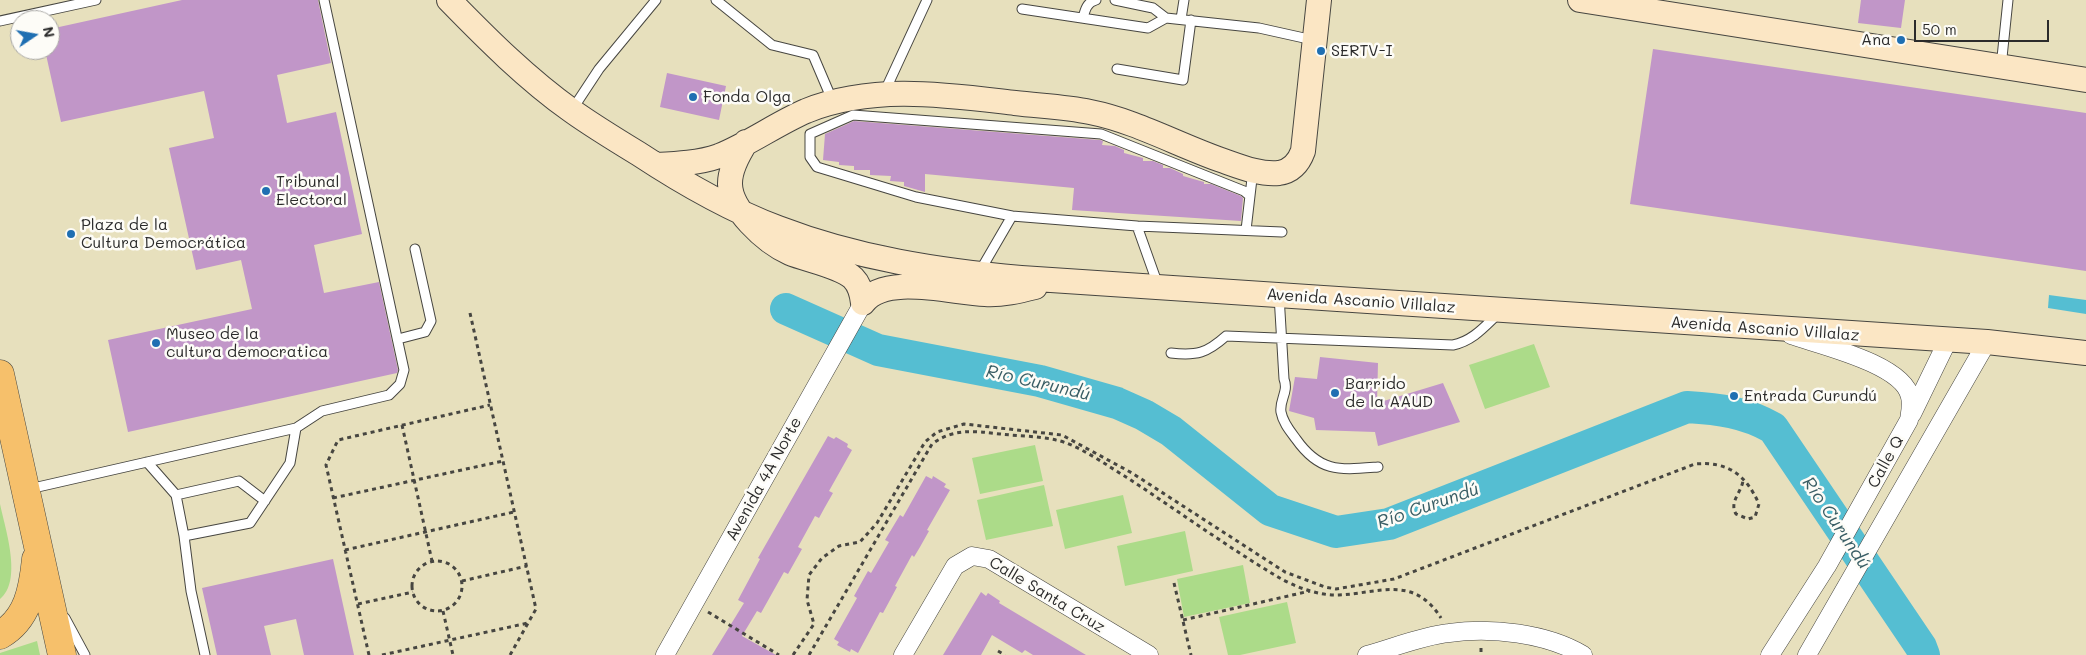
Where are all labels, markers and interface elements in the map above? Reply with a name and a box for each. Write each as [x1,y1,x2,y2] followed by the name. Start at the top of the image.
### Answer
[10,10,60,60] north arrow
[1916,10,2051,42] scale bar
[1922,19,1957,39] text: 50 m
[39,25,60,39] text: N
[1861,30,1891,50] place label: Ana
[1895,34,1907,46] marker: Ana
[1331,41,1392,61] place label: SERTV-I
[1315,45,1327,57] marker: SERTV-I
[703,87,791,107] place label: Fonda Olga
[687,91,699,103] marker: Fonda Olga
[276,172,347,210] place label: Tribunal Electoral
[260,185,272,197] marker: Tribunal Electoral
[81,215,246,253] place label: Plaza de la Cultura Democrática
[65,228,77,240] marker: Plaza de la Cultura Democrática
[1266,285,1456,317] street label: Avenida Ascanio Villalaz
[1670,313,1860,345] street label: Avenida Ascanio Villalaz
[166,324,328,362] place label: Museo de la cultura democratica
[150,337,162,349] marker: Museo de la cultura democratica
[984,361,1092,405] water label: Río Curundú
[1345,374,1433,412] place label: Barrido de la AAUD
[1744,386,1877,406] place label: Entrada Curundú
[1329,387,1341,399] marker: Barrido de la AAUD
[1728,390,1740,402] marker: Entrada Curundú
[722,414,806,544] street label: Avenida 4A Norte
[1864,432,1908,492] street label: Calle Q
[1797,473,1875,573] water label: Río Curundú
[1374,478,1482,534] water label: Río Curundú
[986,553,1108,637] street label: Calle Santa Cruz

